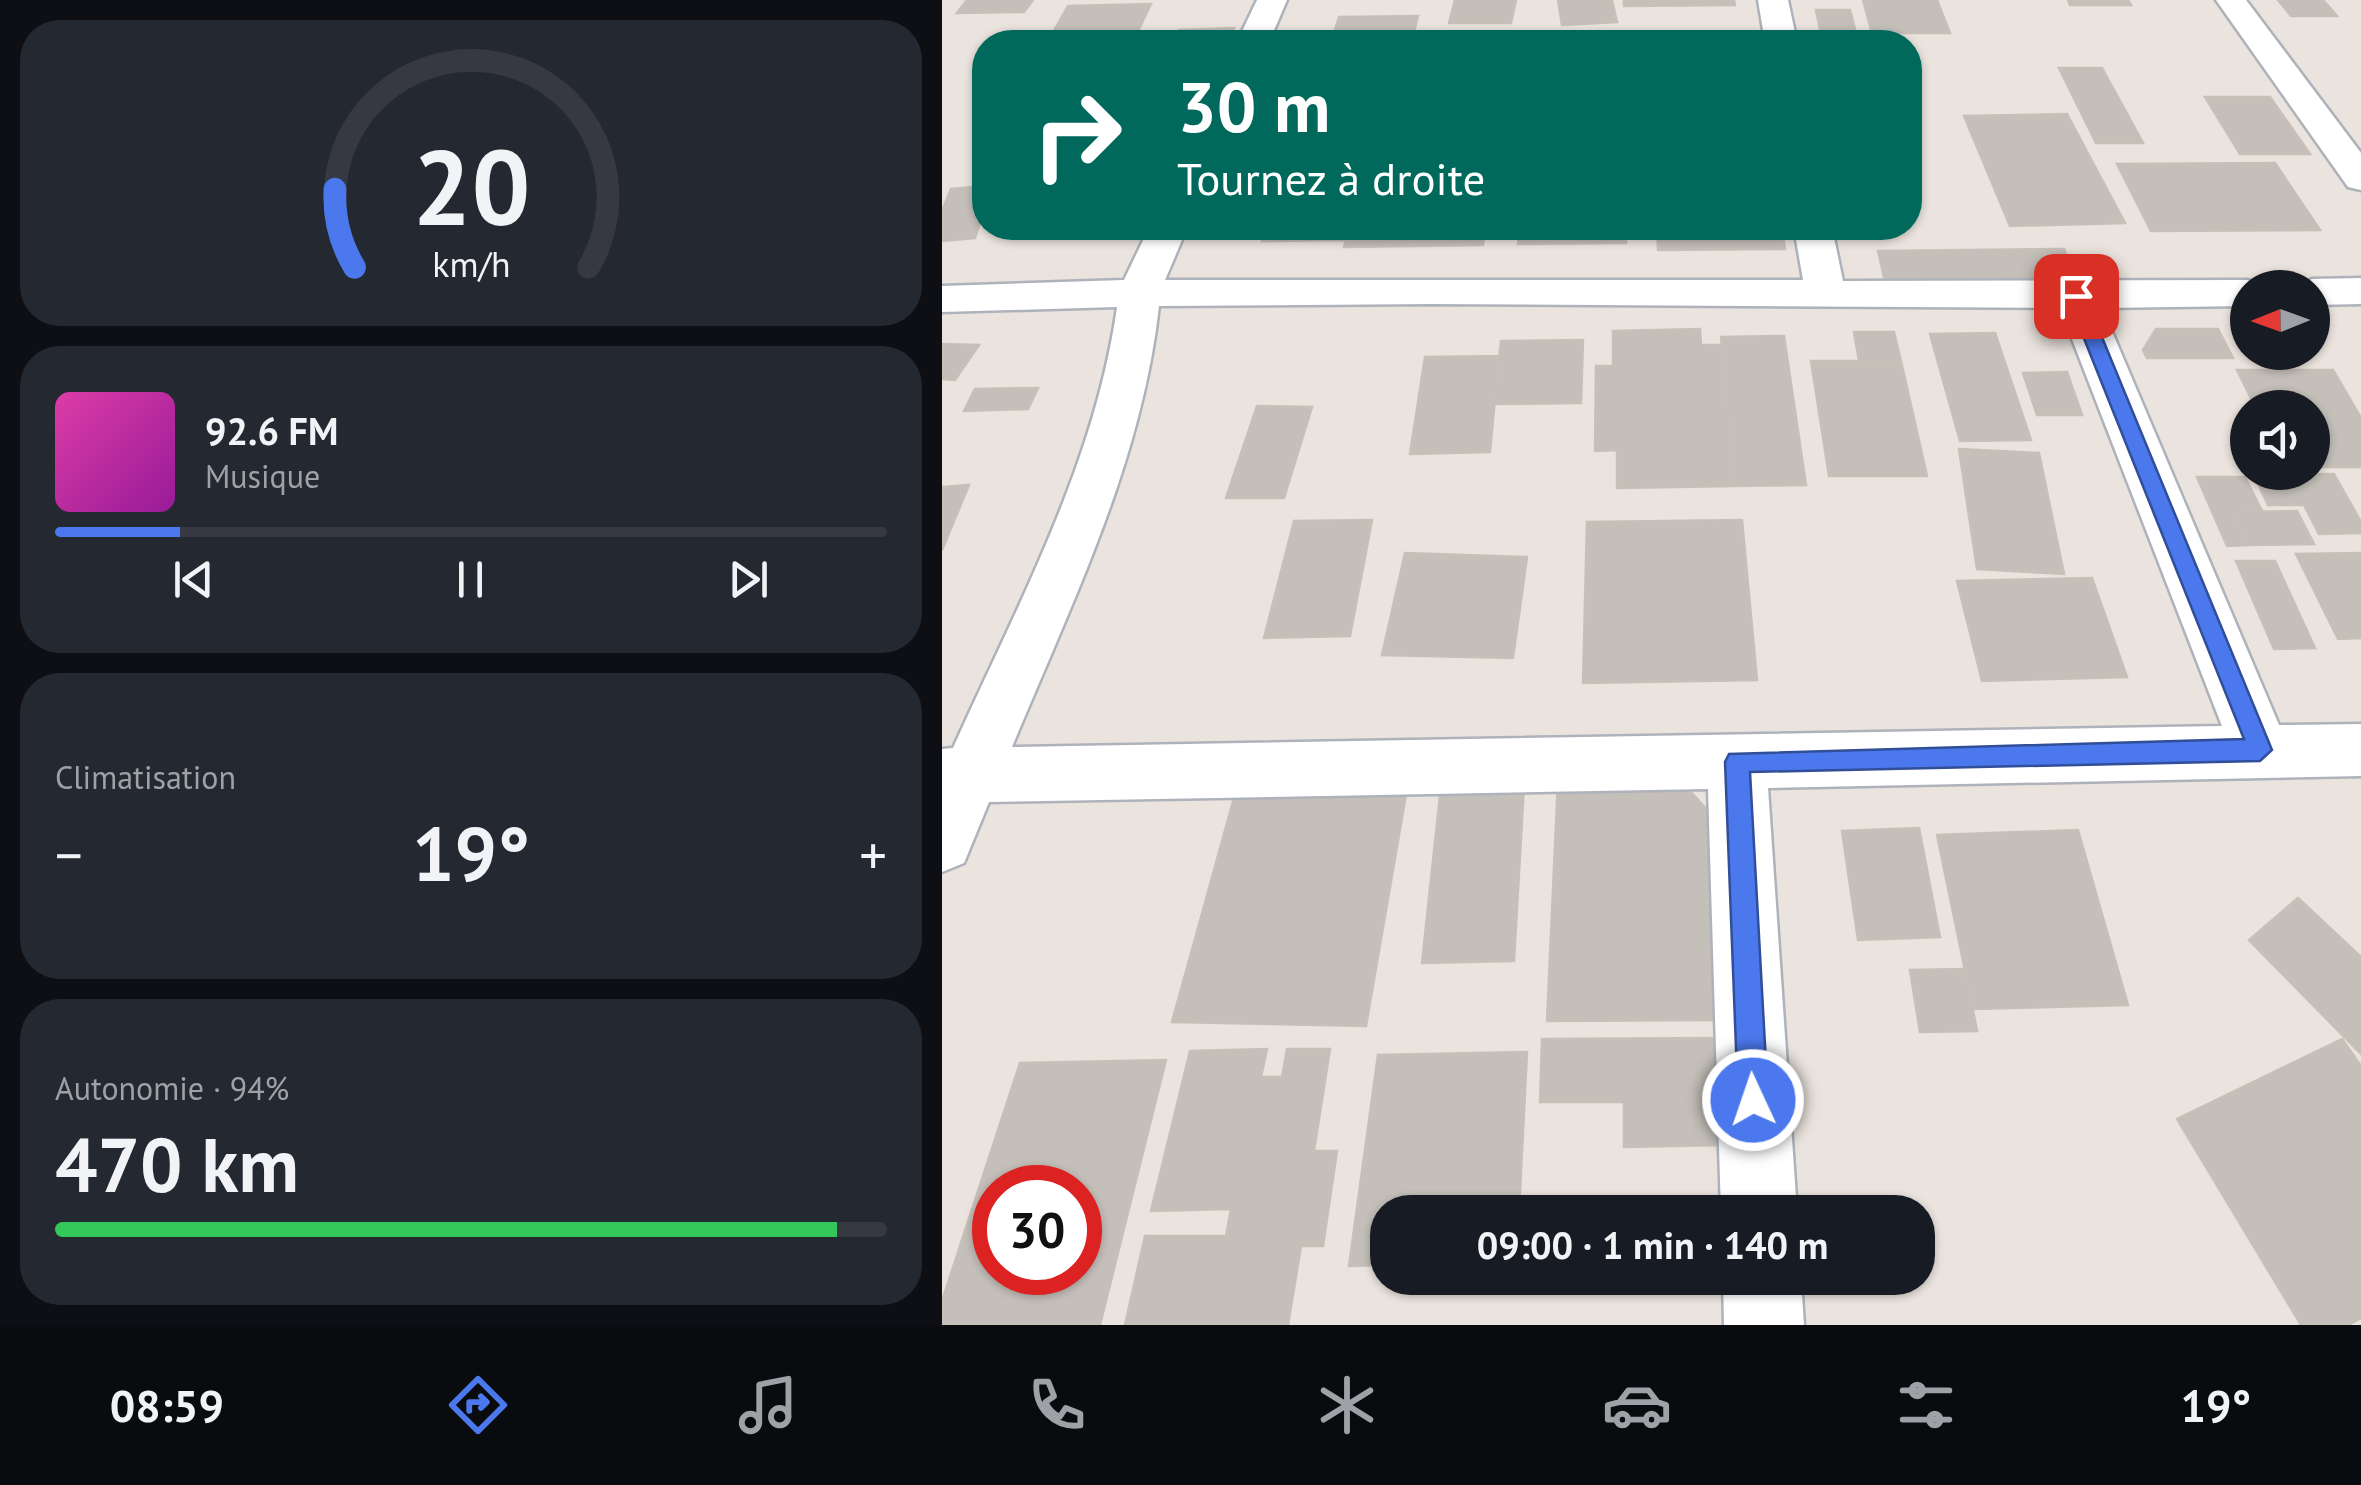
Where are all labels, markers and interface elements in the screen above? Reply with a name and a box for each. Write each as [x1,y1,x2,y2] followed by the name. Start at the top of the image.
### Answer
[1177,61,1330,151] text: 30 m
[1012,70,1142,200] icon: right
[412,119,530,254] text: 20
[1177,149,1485,207] text: Tournez à droite
[432,241,510,287] text: km/h
[2034,254,2119,339] pin
[2049,269,2104,324] icon: arrive
[2230,270,2330,370] north arrow
[2230,270,2330,490] map controls
[2230,390,2330,490] button: sound
[205,406,338,455] text: 92.6 FM
[205,455,320,497] text: Musique
[166,552,221,607] icon: previous
[443,552,498,607] icon: pause
[721,552,776,607] icon: next
[55,756,236,798] text: Climatisation
[412,805,530,902] text: 19°
[55,819,83,890] text: −
[859,819,887,890] text: +
[1701,1048,1805,1152] position arrow
[55,1067,289,1109] text: Autonomie · 94%
[55,1116,299,1213] text: 470 km
[972,1165,1102,1295] speed limit sign: 30
[1477,1220,1828,1269] text: 09:00 · 1 min · 140 m
[443,1370,513,1440] icon: directions
[733,1370,803,1440] icon: music
[1022,1370,1092,1440] icon: phone
[1312,1370,1382,1440] icon: climate
[1602,1370,1672,1440] icon: car
[1891,1370,1961,1440] icon: filters
[110,1376,224,1434] text: 08:59
[2181,1376,2251,1434] text: 19°

